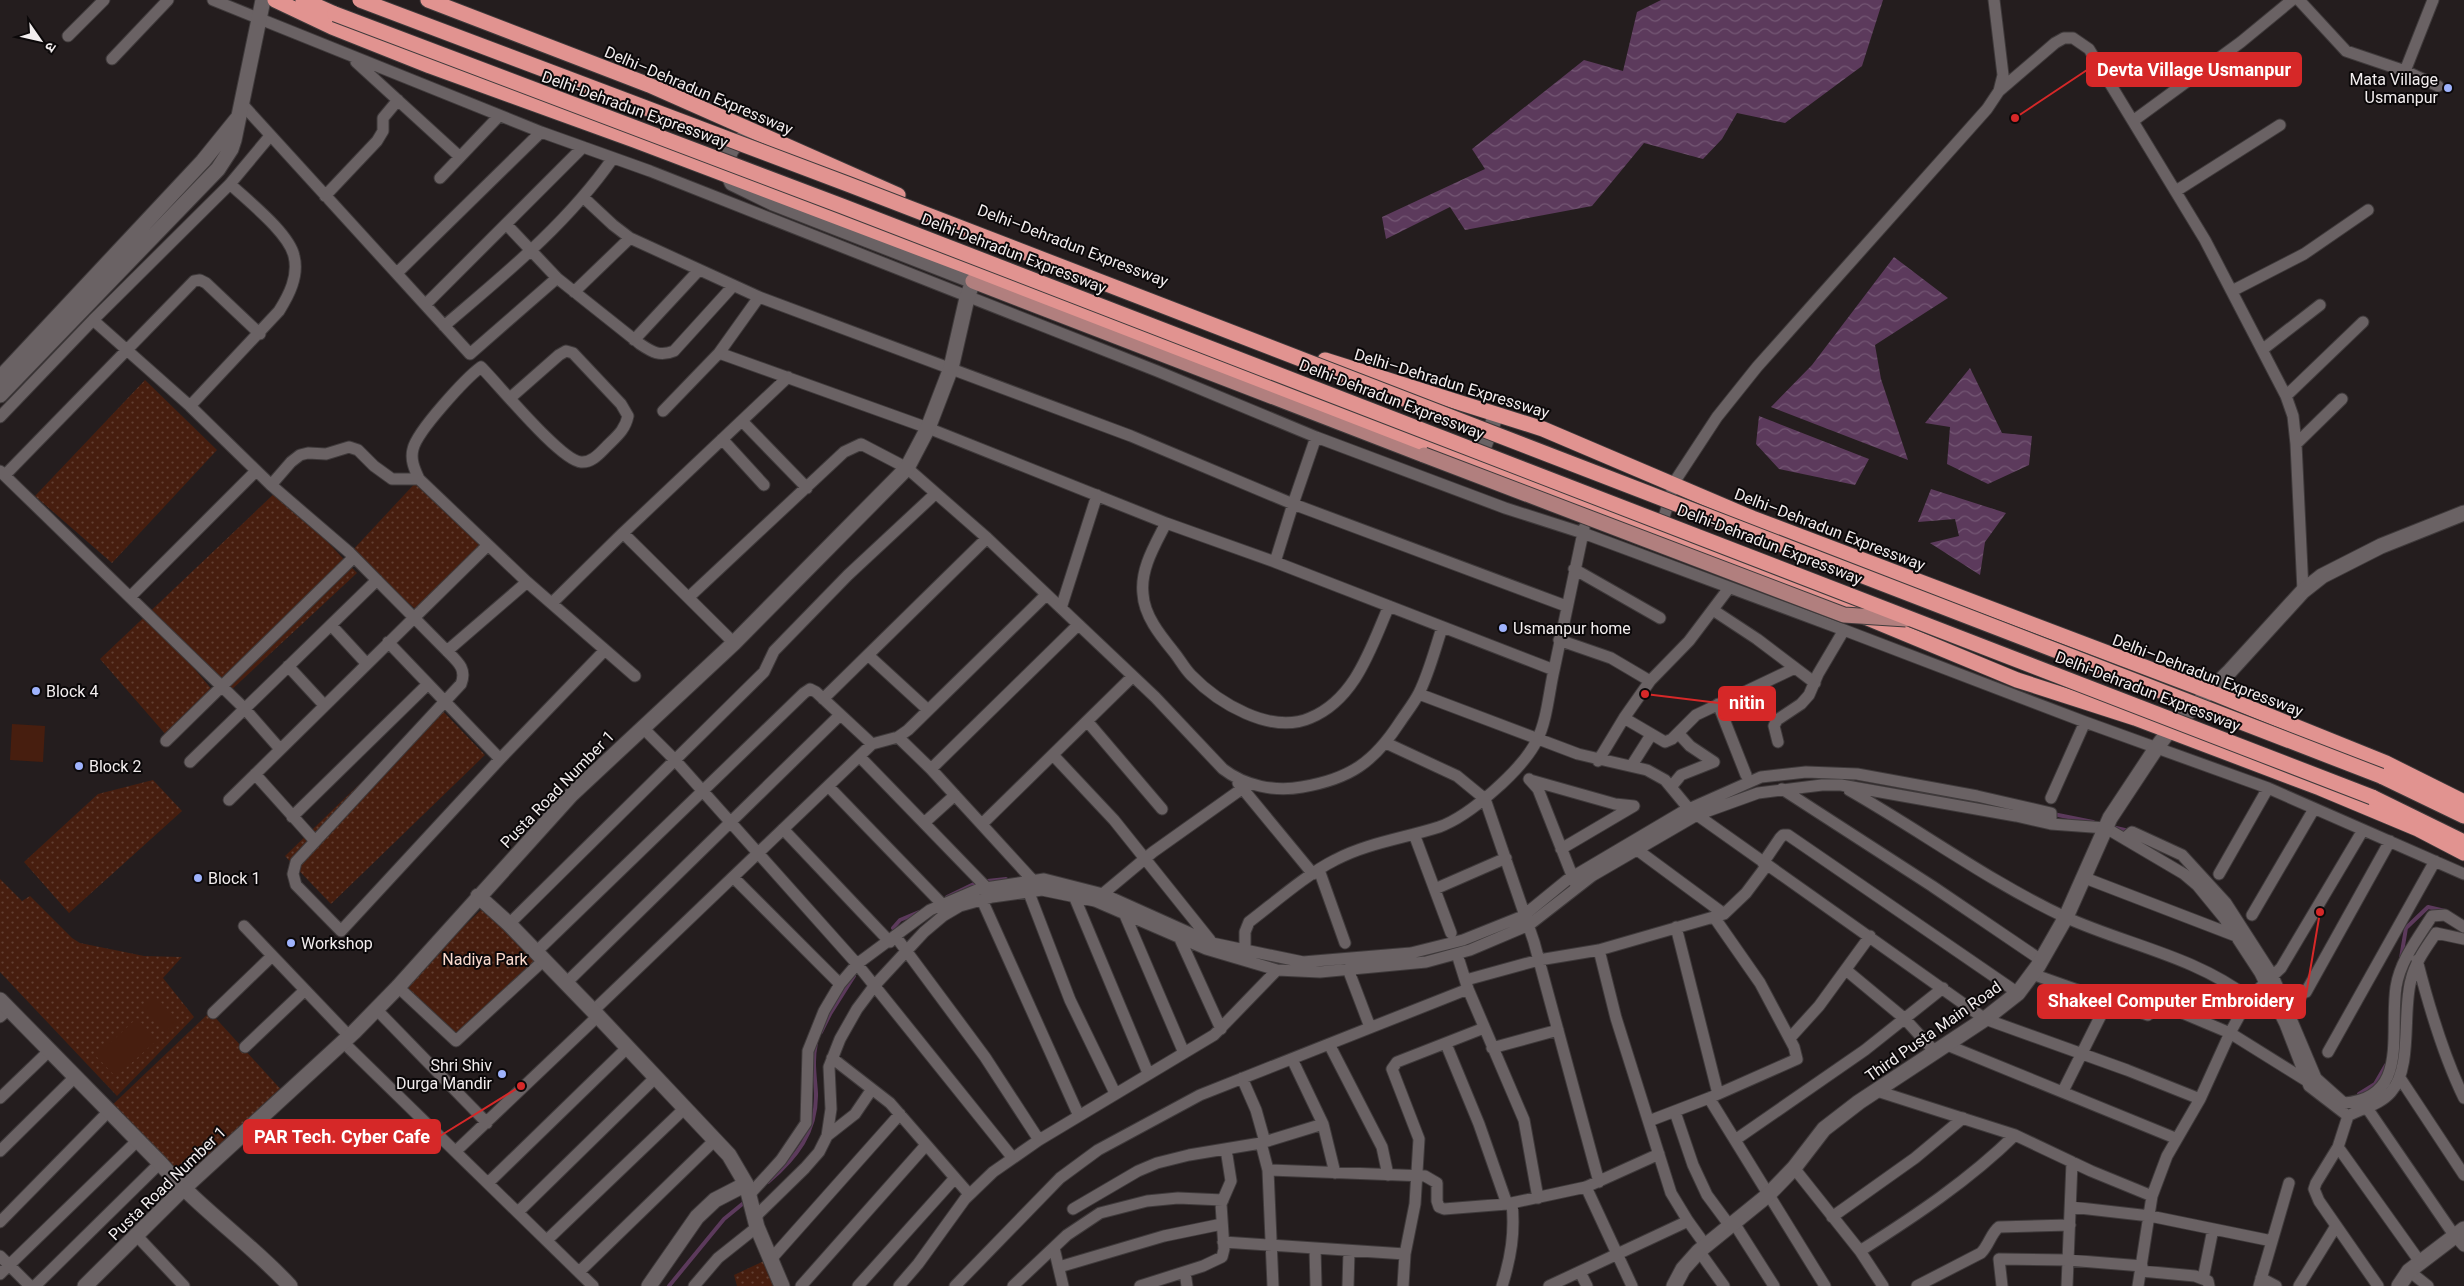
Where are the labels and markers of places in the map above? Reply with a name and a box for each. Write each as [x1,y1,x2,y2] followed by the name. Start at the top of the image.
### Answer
[2087,53,2301,86] callout: Devta Village Usmanpur
[2349,70,2439,107] place label: Mata Village Usmanpur
[2442,82,2454,94] marker: Mata Village Usmanpur
[1513,619,1631,638] place label: Usmanpur home
[1497,622,1509,634] marker: Usmanpur home
[46,682,98,701] place label: Block 4
[30,685,42,697] marker: Block 4
[1719,687,1775,720] callout: nitin
[89,757,141,776] place label: Block 2
[73,760,85,772] marker: Block 2
[208,869,260,888] place label: Block 1
[192,872,204,884] marker: Block 1
[301,934,373,953] place label: Workshop
[285,937,297,949] marker: Workshop
[2038,985,2305,1018] callout: Shakeel Computer Embroidery
[396,1056,493,1093] place label: Shri Shiv Durga Mandir
[496,1068,508,1080] marker: Shri Shiv Durga Mandir
[244,1120,440,1153] callout: PAR Tech. Cyber Cafe

